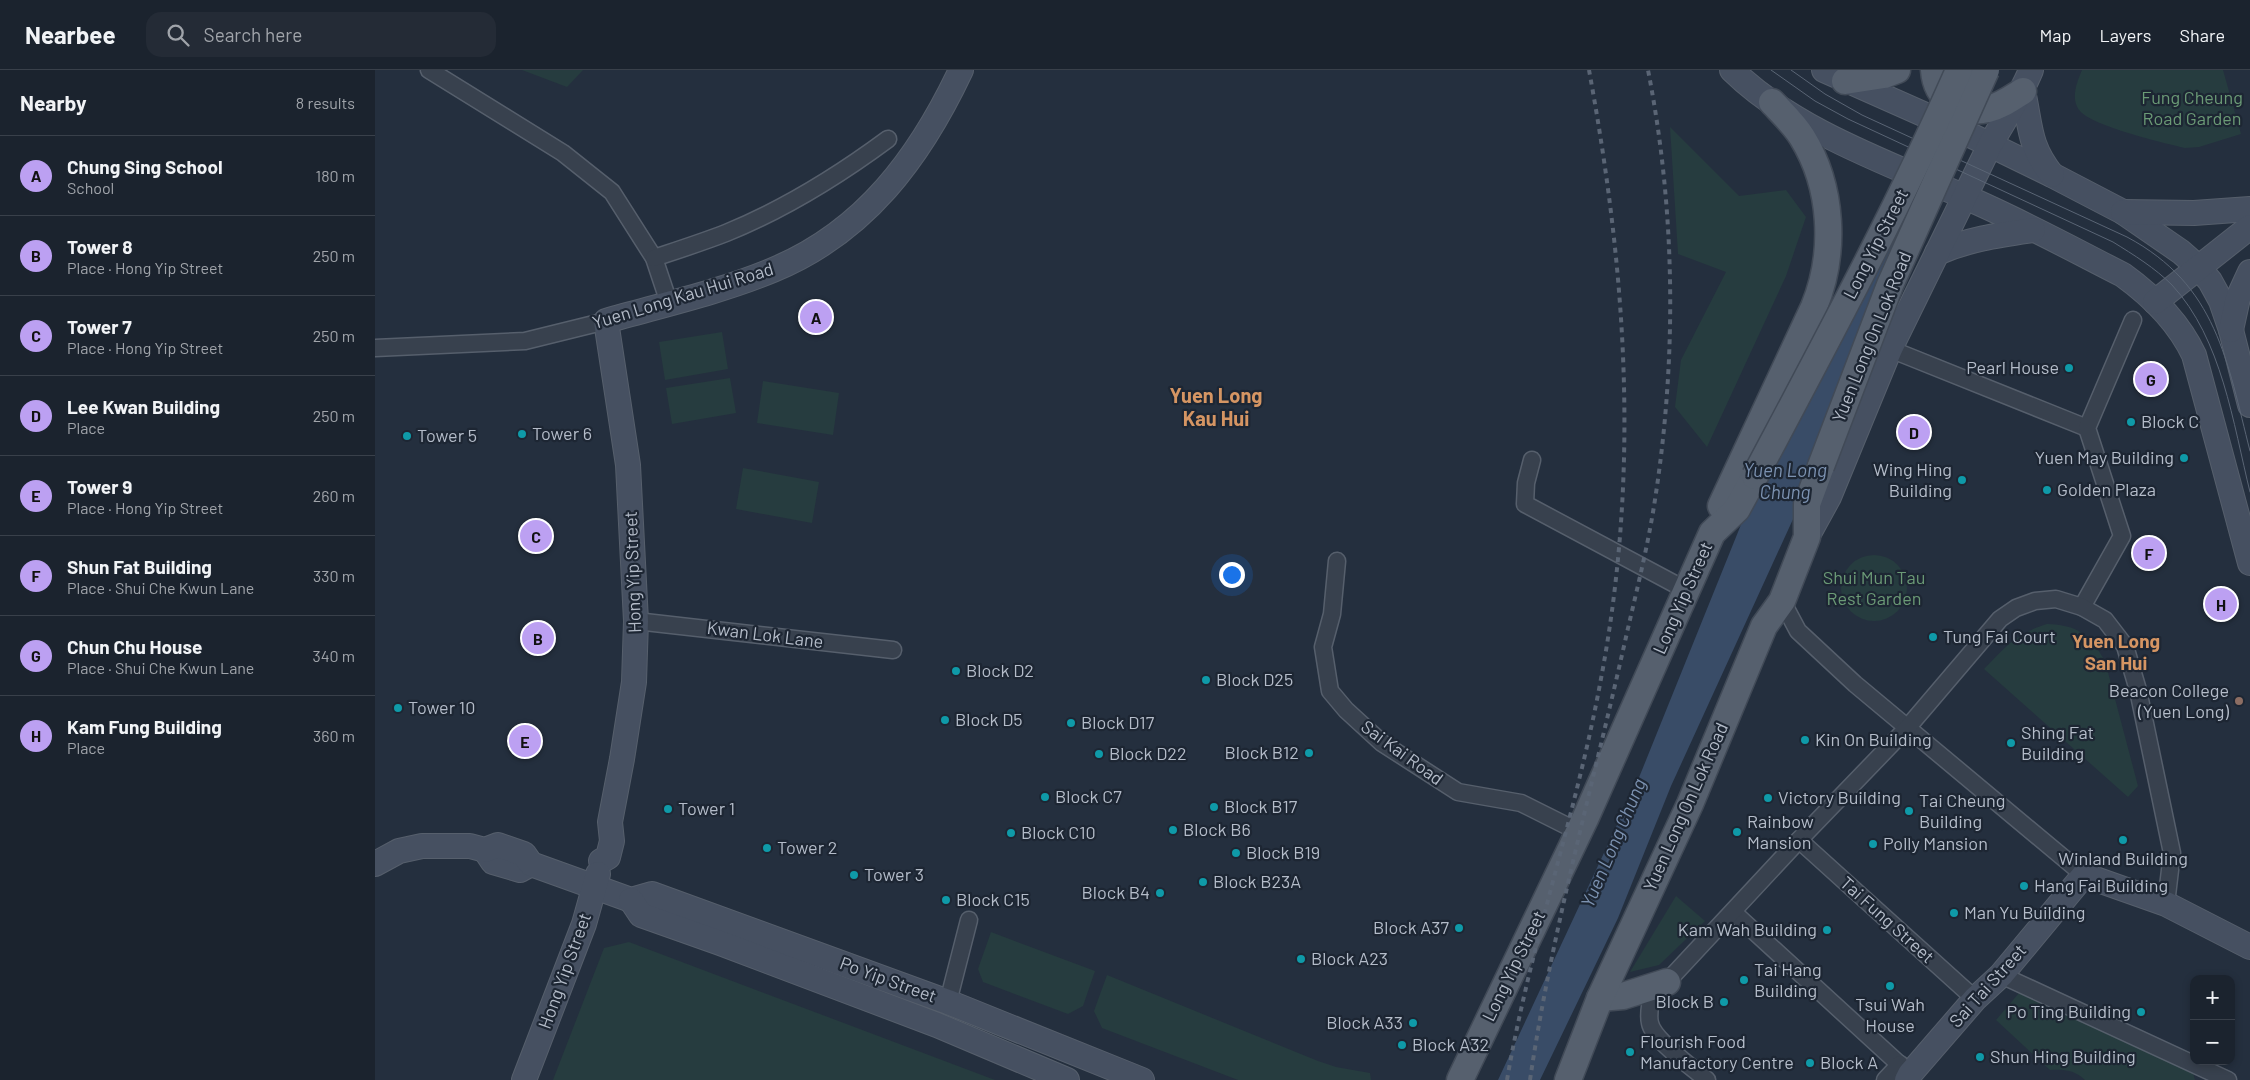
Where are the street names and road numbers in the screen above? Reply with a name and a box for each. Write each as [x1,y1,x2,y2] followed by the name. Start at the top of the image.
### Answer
[1838,185,1912,302] street label: Long Yip Street
[1827,248,1915,425] street label: Yuen Long On Lok Road
[590,257,776,333] street label: Yuen Long Kau Hui Road
[619,511,645,633] street label: Hong Yip Street
[1648,538,1717,657] street label: Long Yip Street
[706,616,825,652] street label: Kwan Lok Lane
[1357,715,1448,789] street label: Sai Kai Road
[1638,719,1732,894] street label: Yuen Long On Lok Road
[1836,871,1939,967] street label: Tai Fung Street
[1477,907,1549,1025] street label: Long Yip Street
[533,910,595,1032] street label: Hong Yip Street
[1944,939,2030,1031] street label: Sai Tai Street
[837,951,940,1007] street label: Po Yip Street

